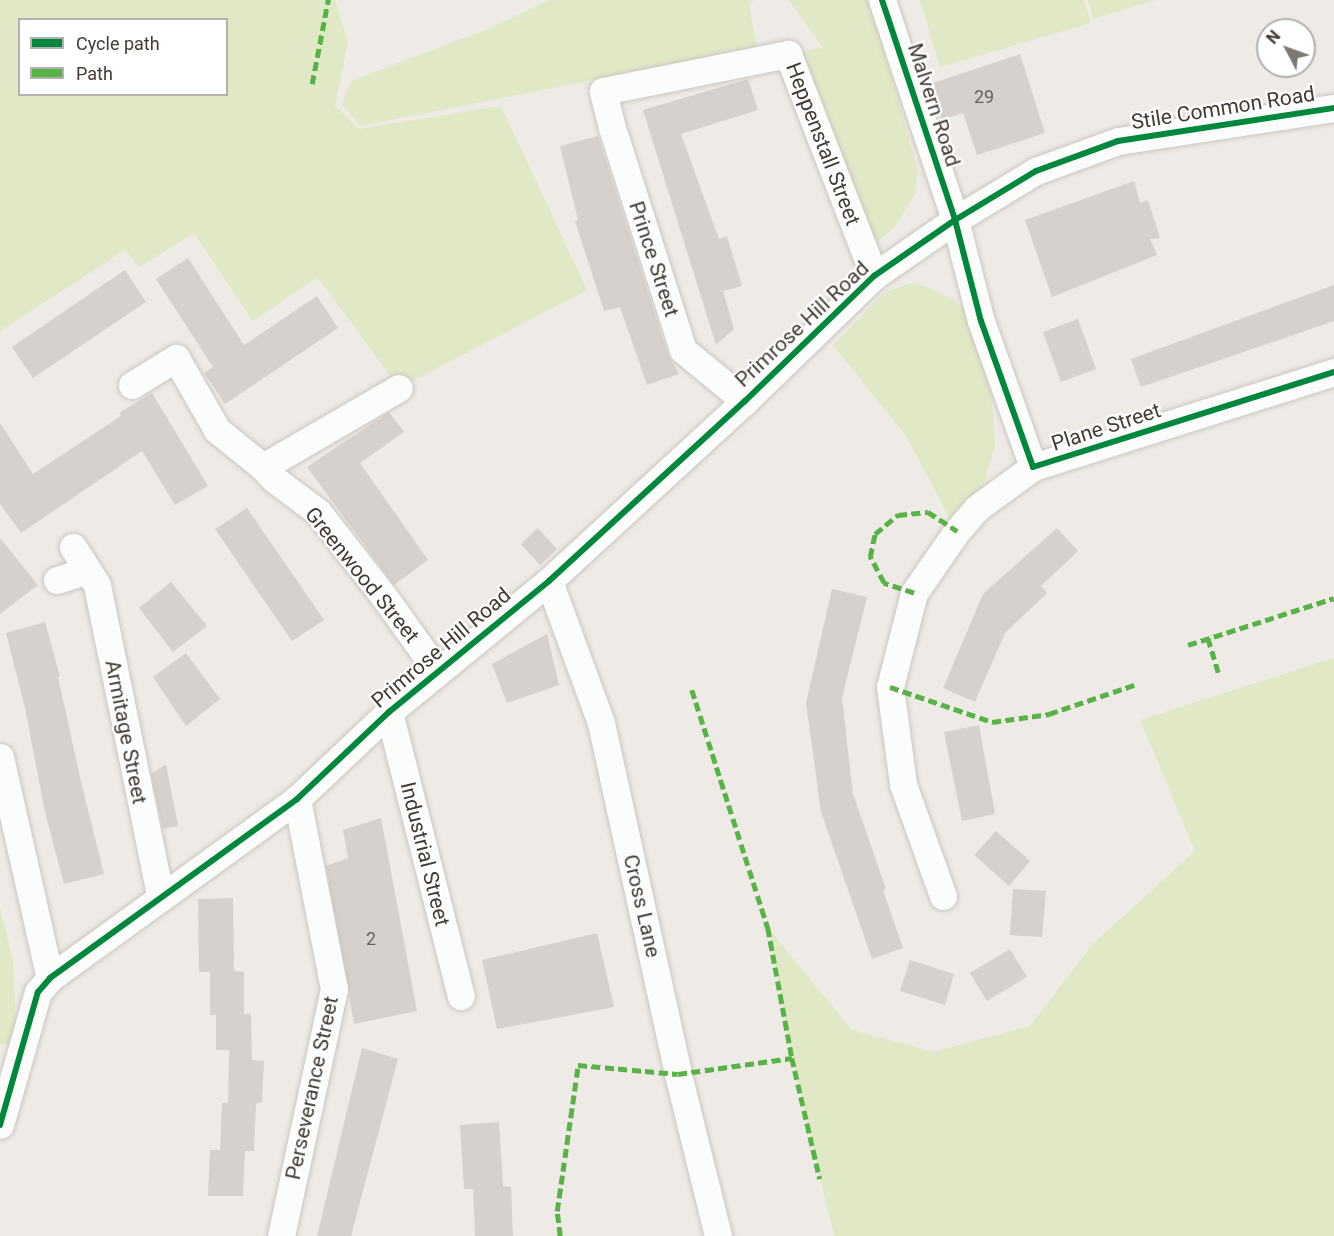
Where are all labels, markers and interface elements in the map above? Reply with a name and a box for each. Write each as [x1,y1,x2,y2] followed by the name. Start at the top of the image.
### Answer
[18,18,228,96] legend
[1256,18,1316,78] north arrow
[1263,27,1284,48] text: N
[76,33,160,54] text: Cycle path
[902,40,966,170] street label: Malvern Road
[780,59,866,229] street label: Heppenstall Street
[76,63,113,84] text: Path
[1130,81,1316,135] street label: Stile Common Road
[974,86,994,108] house number: 29
[624,198,684,320] street label: Prince Street
[730,256,874,392] street label: Primrose Hill Road
[1048,398,1164,456] street label: Plane Street
[300,502,424,648] street label: Greenwood Street
[366,583,516,713] street label: Primrose Hill Road
[100,658,152,806] street label: Armitage Street
[395,779,455,929] street label: Industrial Street
[618,852,666,960] street label: Cross Lane
[366,928,376,950] house number: 2
[280,994,344,1182] street label: Perseverance Street

